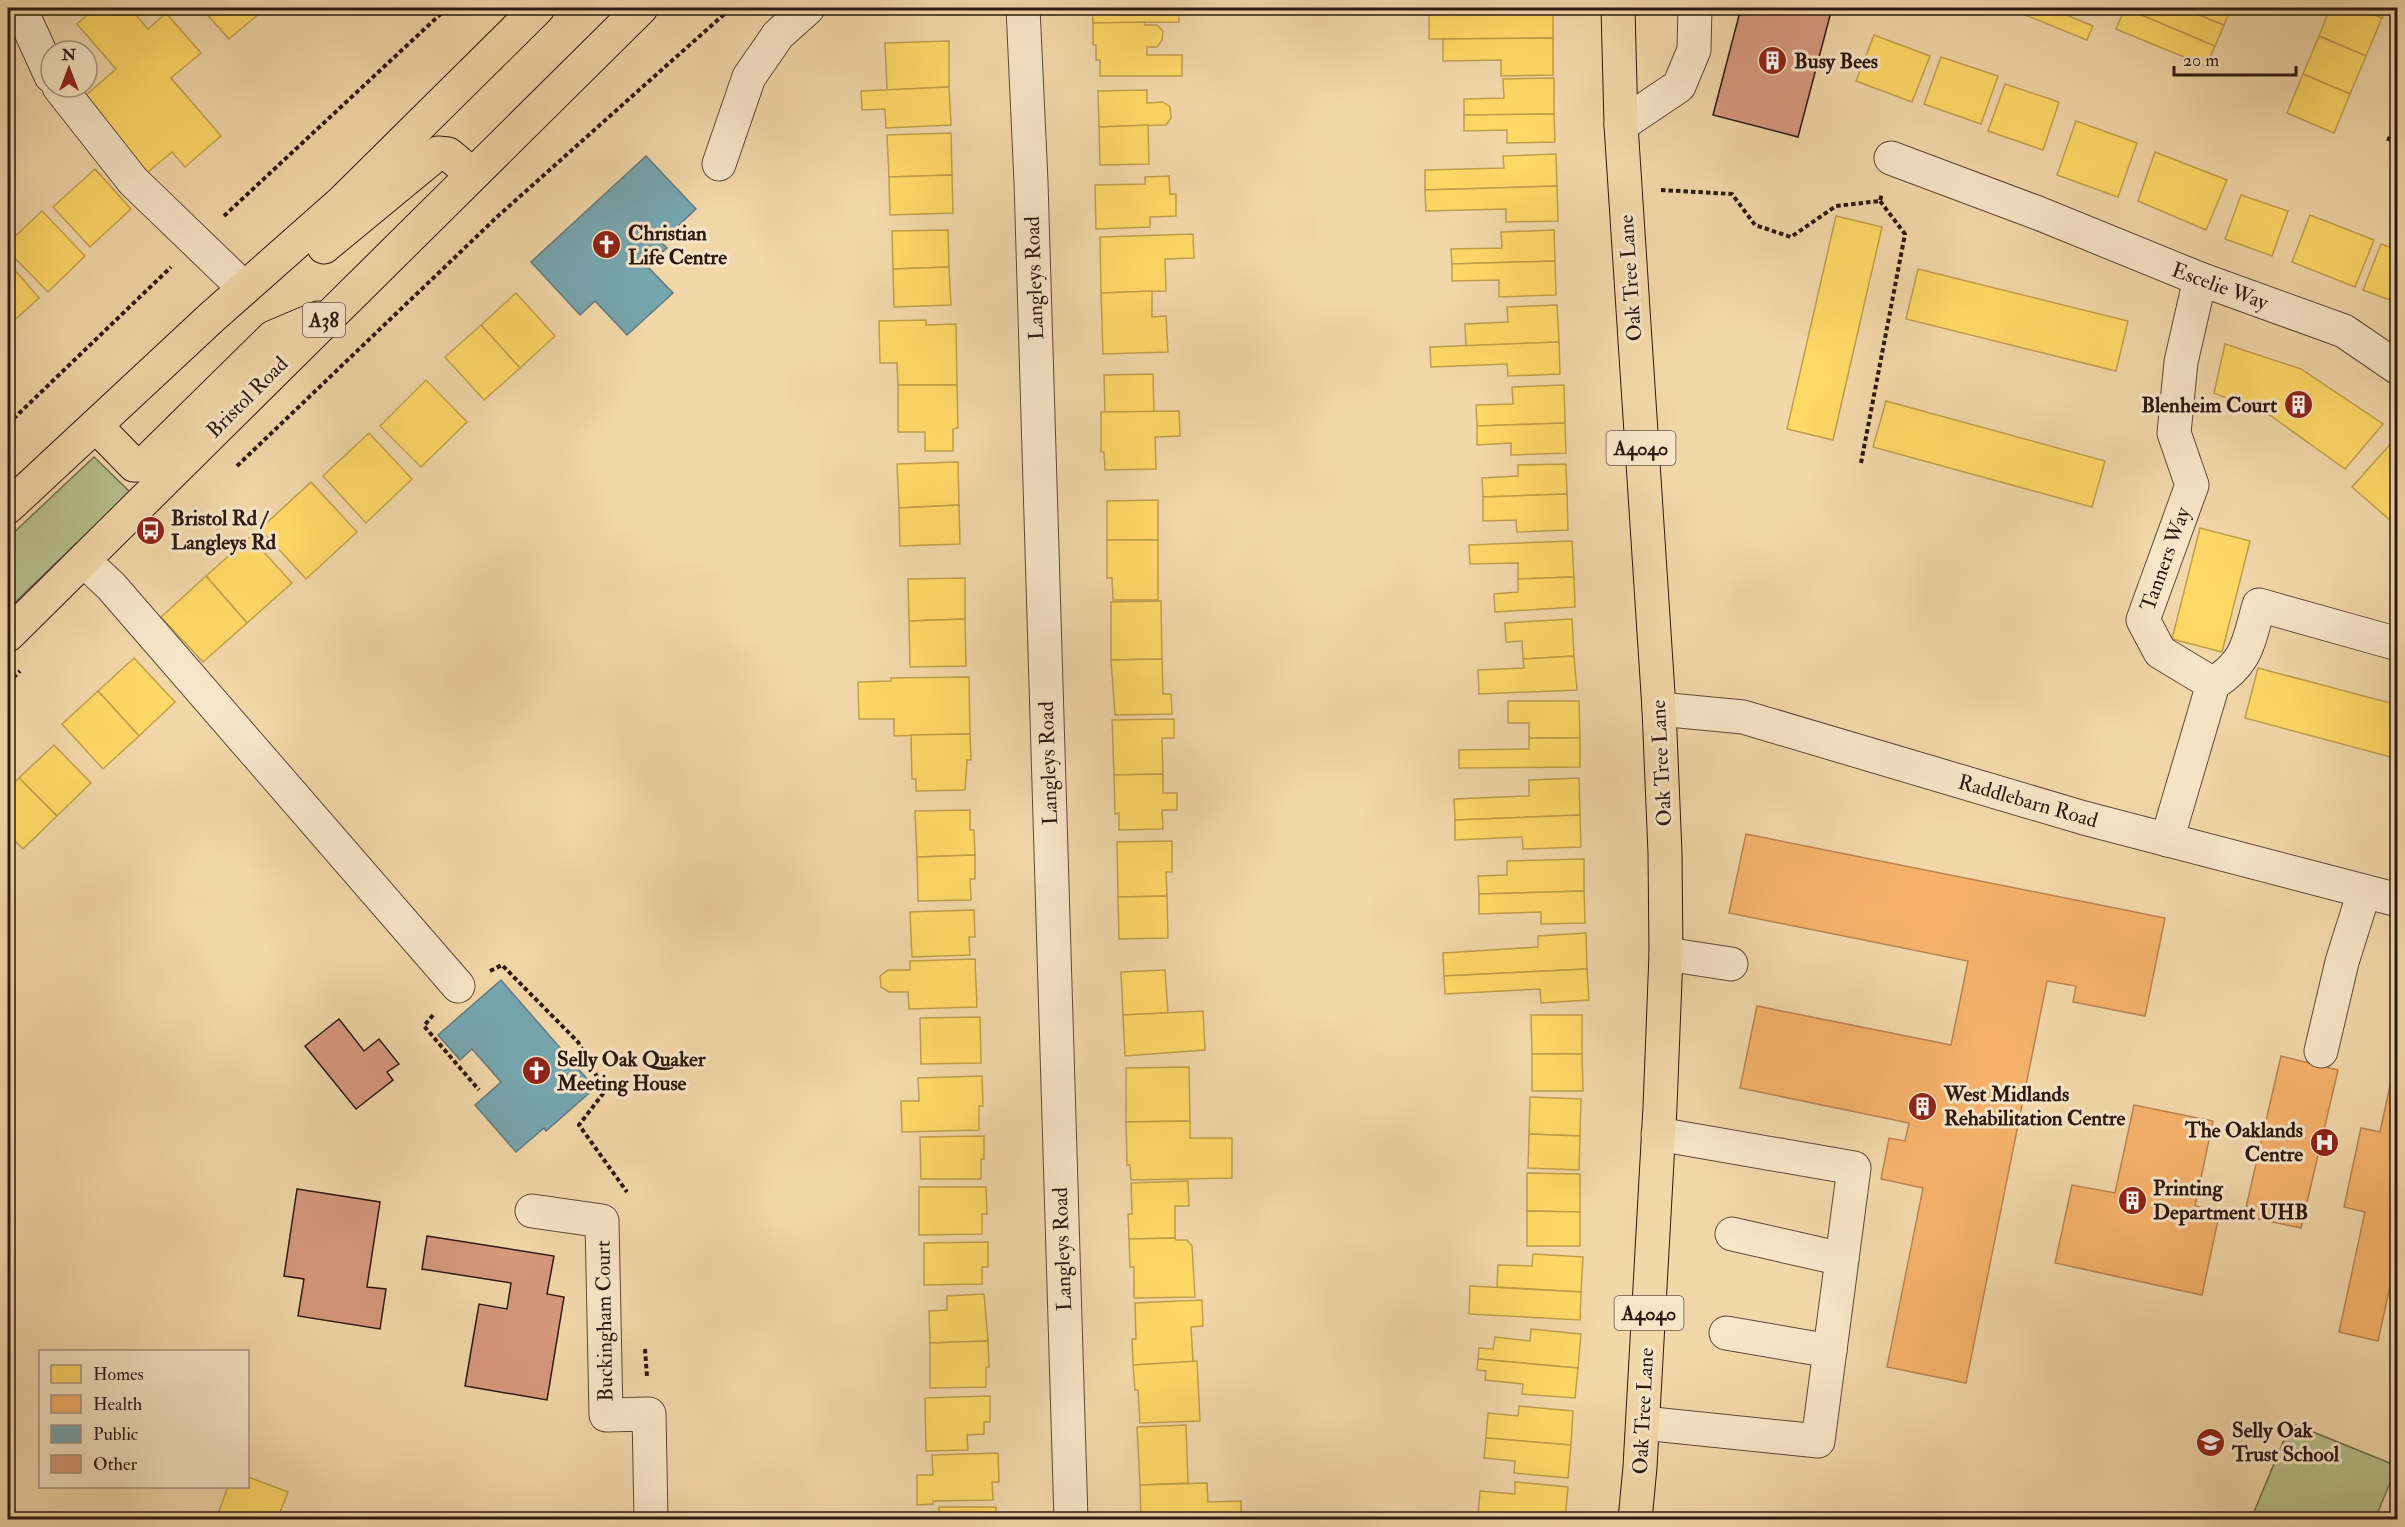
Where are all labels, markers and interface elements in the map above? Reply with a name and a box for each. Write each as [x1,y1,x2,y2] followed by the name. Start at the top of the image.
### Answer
[39,39,99,99] north arrow
[2174,39,2296,77] scale bar
[61,45,77,65] text: N
[1757,45,1789,77] building icon: Busy Bees
[1794,48,1878,75] place label: Busy Bees
[2183,49,2219,72] text: 20 m
[1613,214,1648,342] street label: Oak Tree Lane
[1019,215,1050,340] street label: Langleys Road
[628,220,727,271] place label: Christian Life Centre
[591,229,623,261] church icon: Christian Life Centre
[2168,257,2273,317] street label: Escelie Way
[303,303,345,337] road number: A38
[201,350,294,444] street label: Bristol Road
[2282,389,2314,421] building icon: Blenheim Court
[2141,392,2277,419] place label: Blenheim Court
[1606,431,1676,465] road number: A4040
[2134,503,2197,615] street label: Tanners Way
[171,505,277,556] place label: Bristol Rd / Langleys Rd
[134,514,166,546] bus stop icon: Bristol Rd / Langleys Rd
[1645,699,1678,827] street label: Oak Tree Lane
[1033,700,1064,825] street label: Langleys Road
[1955,769,2102,835] street label: Raddlebarn Road
[556,1046,707,1097] place label: Selly Oak Quaker Meeting House
[520,1055,552,1087] church icon: Selly Oak Quaker Meeting House
[1943,1081,2125,1132] place label: West Midlands Rehabilitation Centre
[1907,1090,1939,1122] building icon: West Midlands Rehabilitation Centre
[2184,1117,2303,1168] place label: The Oaklands Centre
[2308,1126,2340,1158] hospital icon: The Oaklands Centre
[2153,1175,2308,1226] place label: Printing Department UHB
[2116,1184,2148,1216] building icon: Printing Department UHB
[1047,1186,1078,1311] street label: Langleys Road
[590,1240,619,1402] street label: Buckingham Court
[1614,1296,1684,1330] road number: A4040
[1627,1347,1660,1475] street label: Oak Tree Lane
[39,1350,249,1488] legend
[93,1363,144,1386] text: Homes
[93,1393,143,1416] text: Health
[2231,1417,2340,1468] place label: Selly Oak Trust School
[93,1423,138,1446] text: Public
[2195,1426,2227,1458] school or university icon: Selly Oak Trust School
[93,1453,137,1476] text: Other

